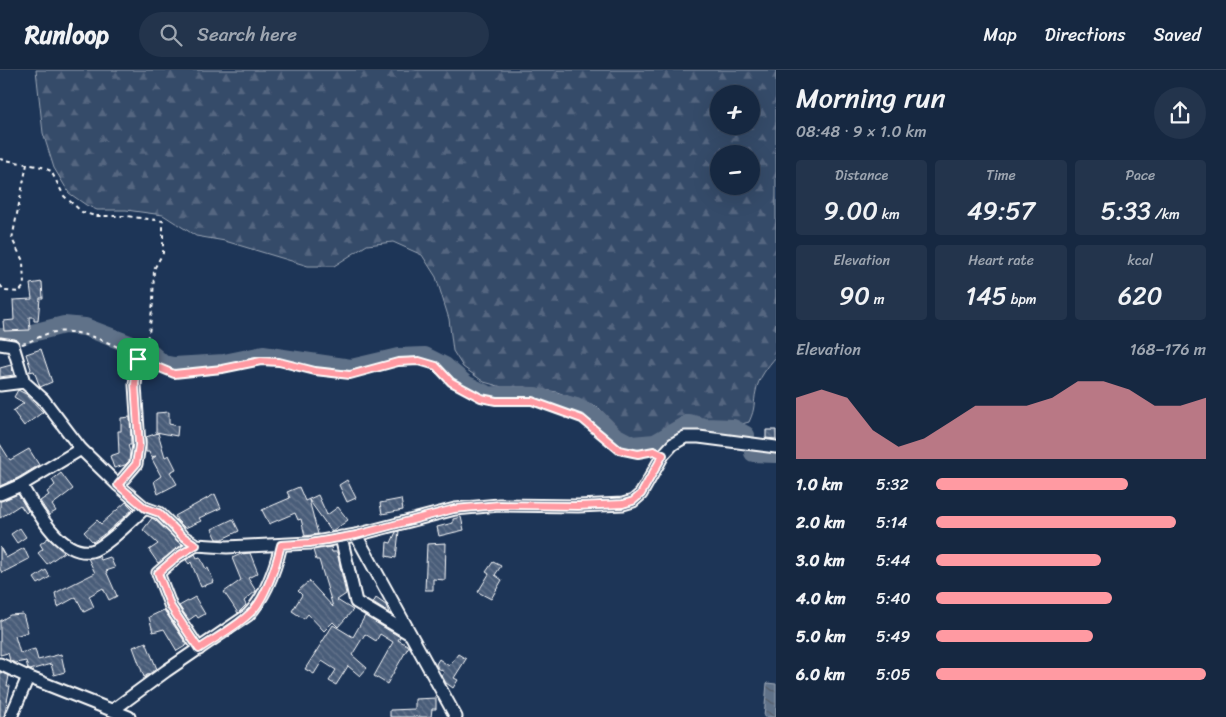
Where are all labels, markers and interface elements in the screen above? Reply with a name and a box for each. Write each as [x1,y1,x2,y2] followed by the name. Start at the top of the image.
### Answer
[139,12,489,57] search box
[25,14,109,56] text: Runloop
[197,18,297,51] text: Search here
[984,19,1017,51] text: Map
[1045,19,1126,51] text: Directions
[1154,19,1201,51] text: Saved
[157,21,185,49] icon: search
[796,73,946,122] text: Morning run
[710,85,760,195] map controls
[710,85,760,135] button: +
[1154,87,1206,139] button: share
[796,117,927,146] text: 08:48 · 9 × 1.0 km
[710,145,760,195] button: −
[835,163,888,188] text: Distance
[986,163,1016,188] text: Time
[1125,163,1155,188] text: Pace
[823,188,878,233] text: 9.00
[967,188,1035,233] text: 49:57
[1101,188,1151,233] text: 5:33
[878,202,900,227] text: km
[1151,202,1180,227] text: /km
[833,248,890,273] text: Elevation
[968,248,1034,273] text: Heart rate
[1128,248,1153,273] text: kcal
[839,273,870,318] text: 90
[965,273,1007,318] text: 145
[1118,273,1163,318] text: 620
[870,287,884,312] text: m
[1007,287,1037,312] text: bpm
[796,335,861,364] text: Elevation
[1130,335,1206,364] text: 168–176 m
[117,338,159,380] pin
[124,345,152,373] icon: arrive
[796,470,843,499] text: 1.0 km
[876,470,909,499] text: 5:32
[796,508,845,537] text: 2.0 km
[876,508,907,537] text: 5:14
[796,546,845,575] text: 3.0 km
[876,546,911,575] text: 5:44
[796,584,846,613] text: 4.0 km
[876,584,911,613] text: 5:40
[796,622,846,651] text: 5.0 km
[876,622,910,651] text: 5:49
[796,660,845,689] text: 6.0 km
[876,660,911,689] text: 5:05

